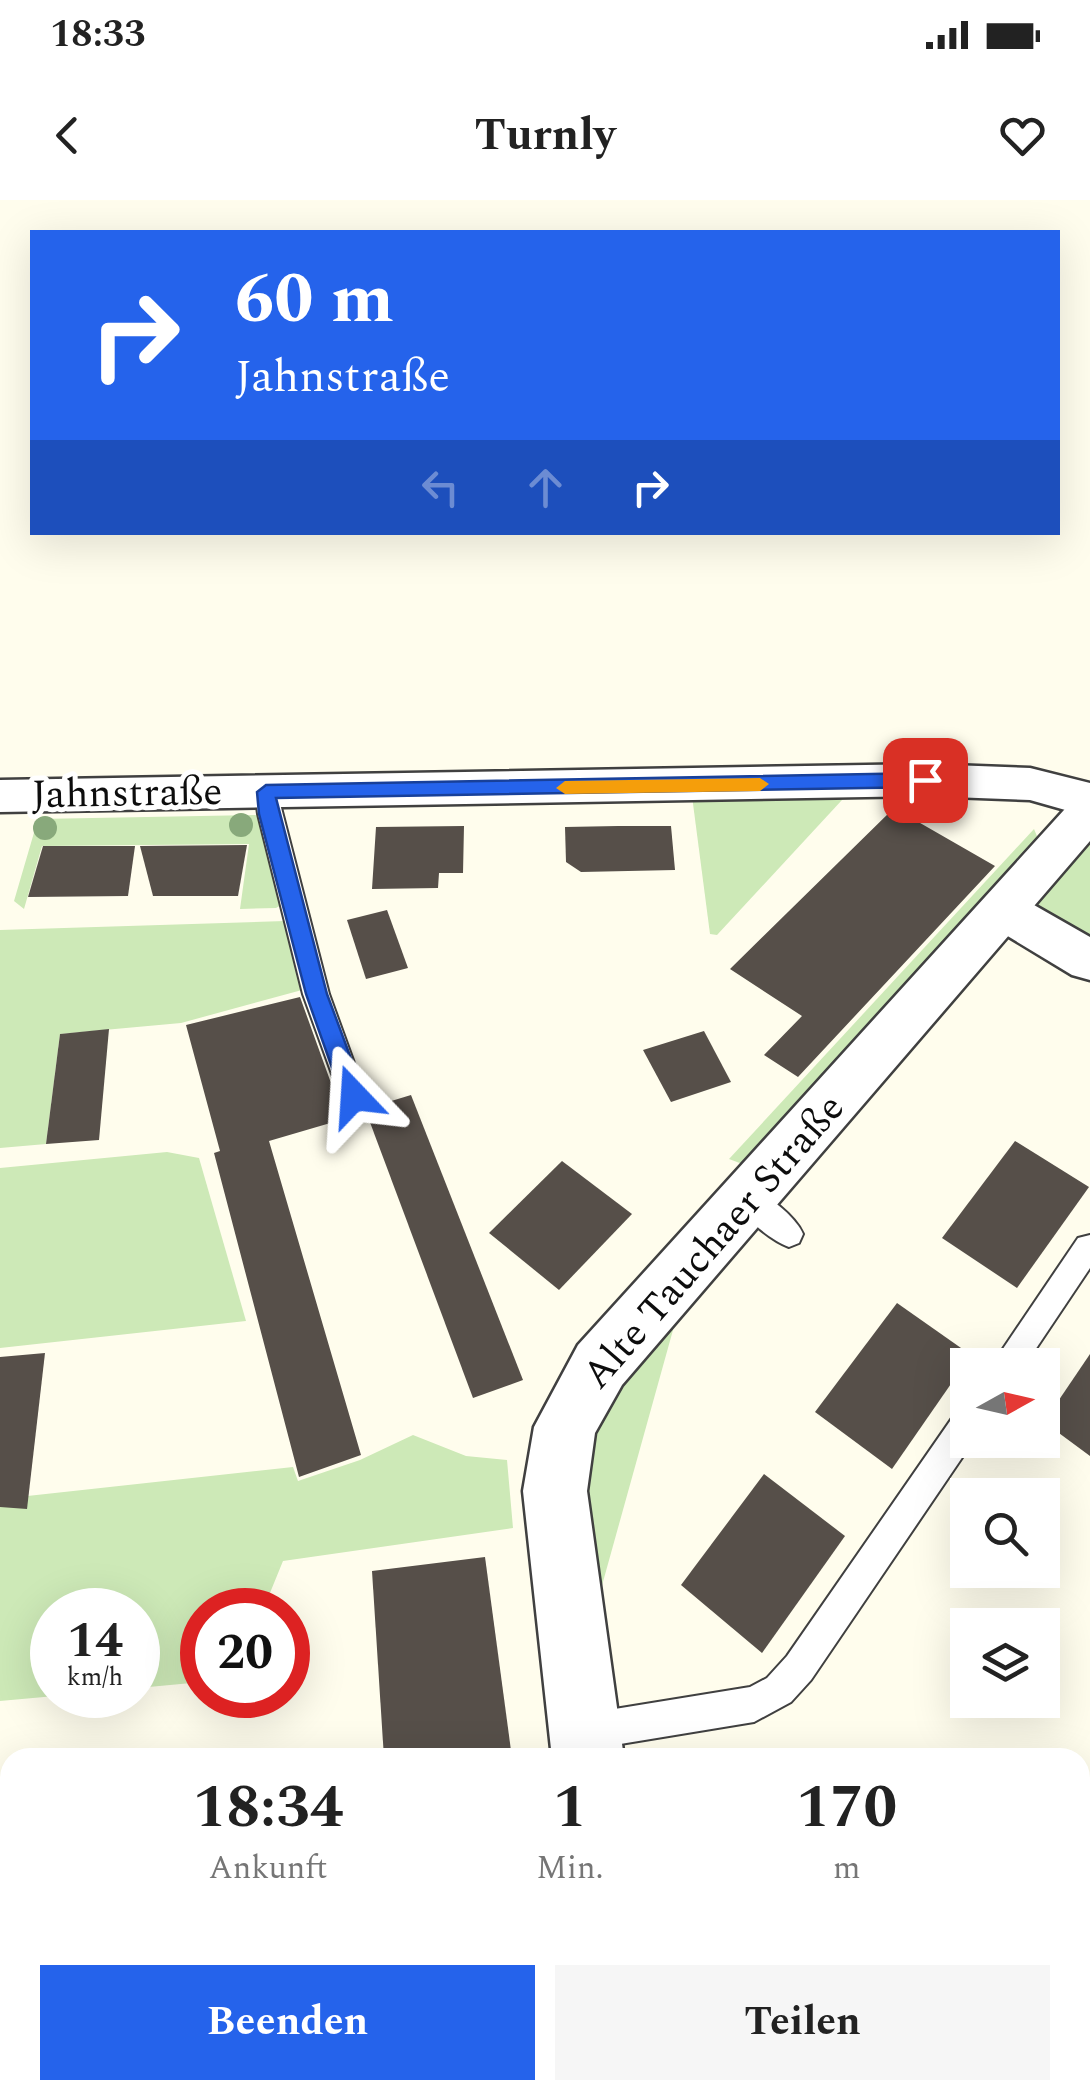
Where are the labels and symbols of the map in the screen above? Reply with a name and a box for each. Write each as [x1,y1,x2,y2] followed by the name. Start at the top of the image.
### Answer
[883,738,968,823] pin
[31,762,223,826] street label: Jahnstraße
[302,1044,406,1148] position arrow
[568,1081,860,1403] street label: Alte Tauchaer Straße
[950,1348,1060,1458] north arrow
[180,1588,310,1718] speed limit sign: 20

